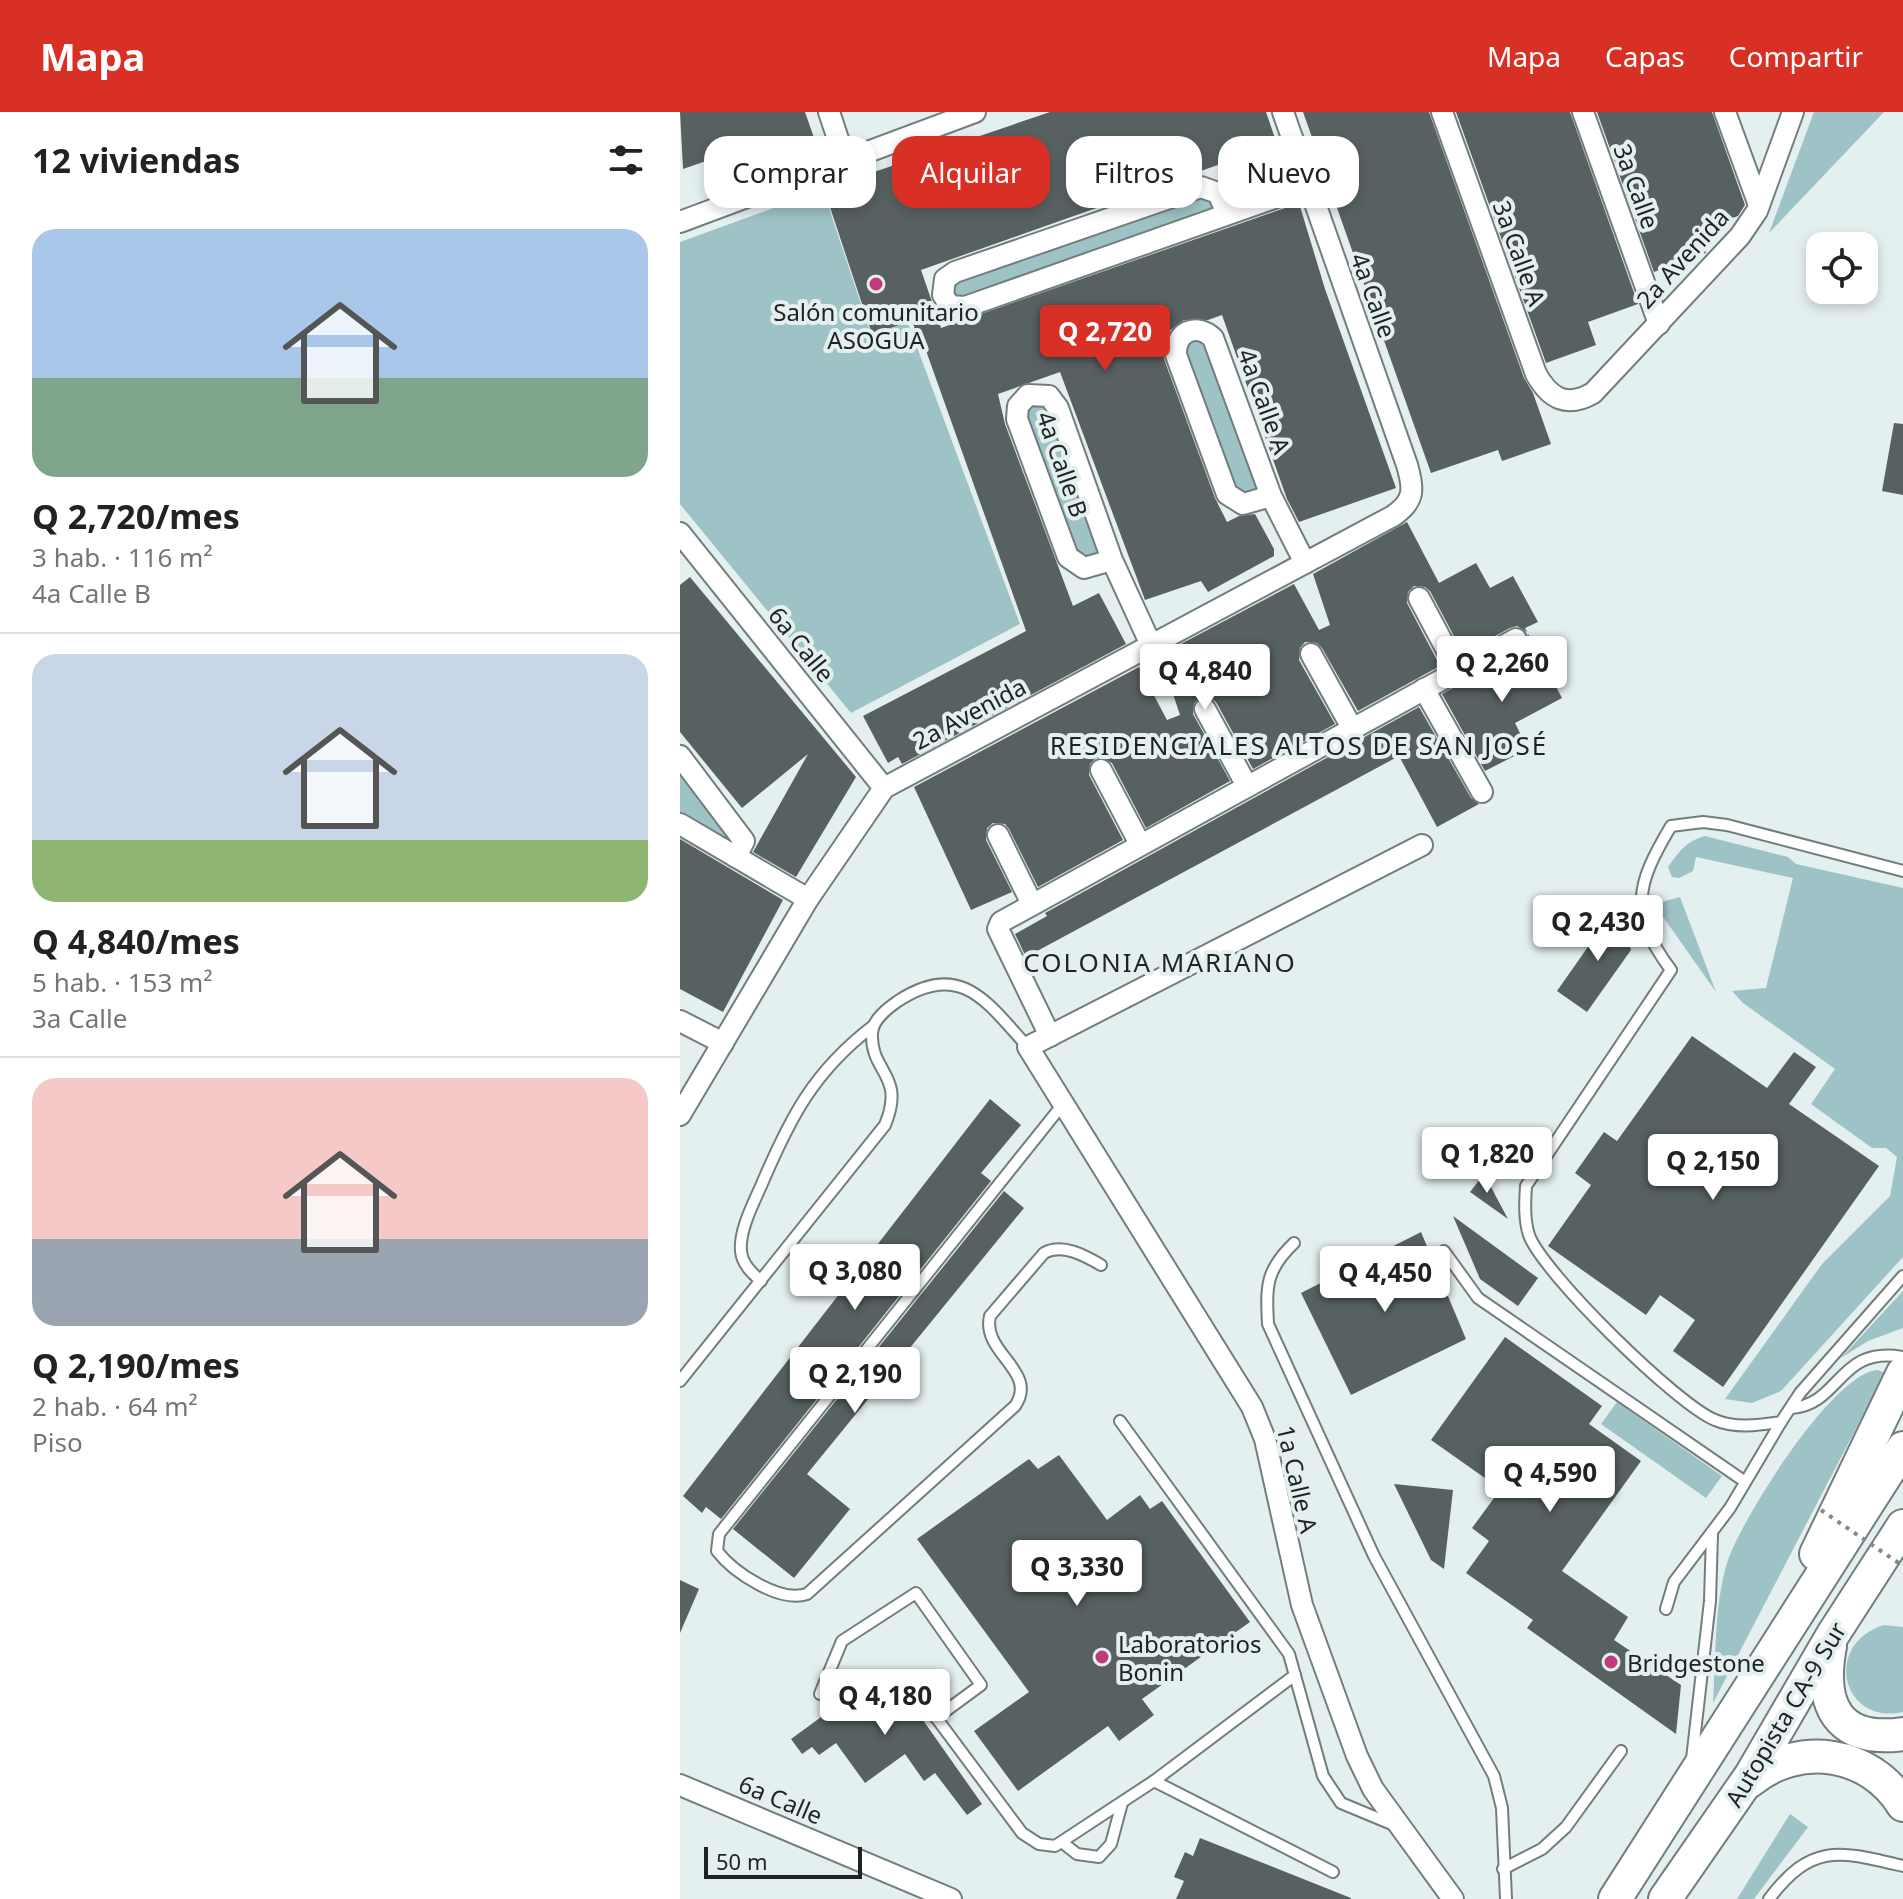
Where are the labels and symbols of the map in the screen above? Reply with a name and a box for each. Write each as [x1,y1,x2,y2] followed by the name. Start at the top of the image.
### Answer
[1606,139,1668,233] street label: 3a Calle
[1486,196,1554,311] street label: 3a Calle A
[1628,201,1736,315] street label: 2a Avenida
[1343,248,1405,342] street label: 4a Calle
[867,275,885,293] marker: Salón comunitario ASOGUA
[773,295,979,356] place label: Salón comunitario ASOGUA
[1031,305,1179,373] pin: Q 2,720
[1231,344,1299,459] street label: 4a Calle A
[1030,407,1096,521] street label: 4a Calle B
[761,599,843,689] street label: 6a Calle
[1428,636,1576,704] pin: Q 2,260
[1131,644,1279,712] pin: Q 4,840
[907,669,1031,757] street label: 2a Avenida
[1050,727,1548,763] district label: RESIDENCIALES ALTOS DE SAN JOSÉ
[1524,895,1672,963] pin: Q 2,430
[1023,944,1297,980] district label: COLONIA MARIANO
[1413,1127,1561,1195] pin: Q 1,820
[1639,1134,1787,1202] pin: Q 2,150
[781,1244,929,1312] pin: Q 3,080
[1311,1246,1459,1314] pin: Q 4,450
[781,1347,929,1415] pin: Q 2,190
[1270,1422,1327,1537] street label: 1a Calle A
[1476,1446,1624,1514] pin: Q 4,590
[1003,1540,1151,1608] pin: Q 3,330
[1717,1615,1853,1813] street label: Autopista CA-9 Sur
[1118,1627,1262,1688] place label: Laboratorios Bonin
[1627,1646,1765,1679] place label: Bridgestone
[1093,1648,1111,1666] marker: Laboratorios Bonin
[1602,1653,1620,1671] marker: Bridgestone
[811,1669,959,1737] pin: Q 4,180
[734,1767,828,1831] street label: 6a Calle
[704,1843,862,1879] scale bar

